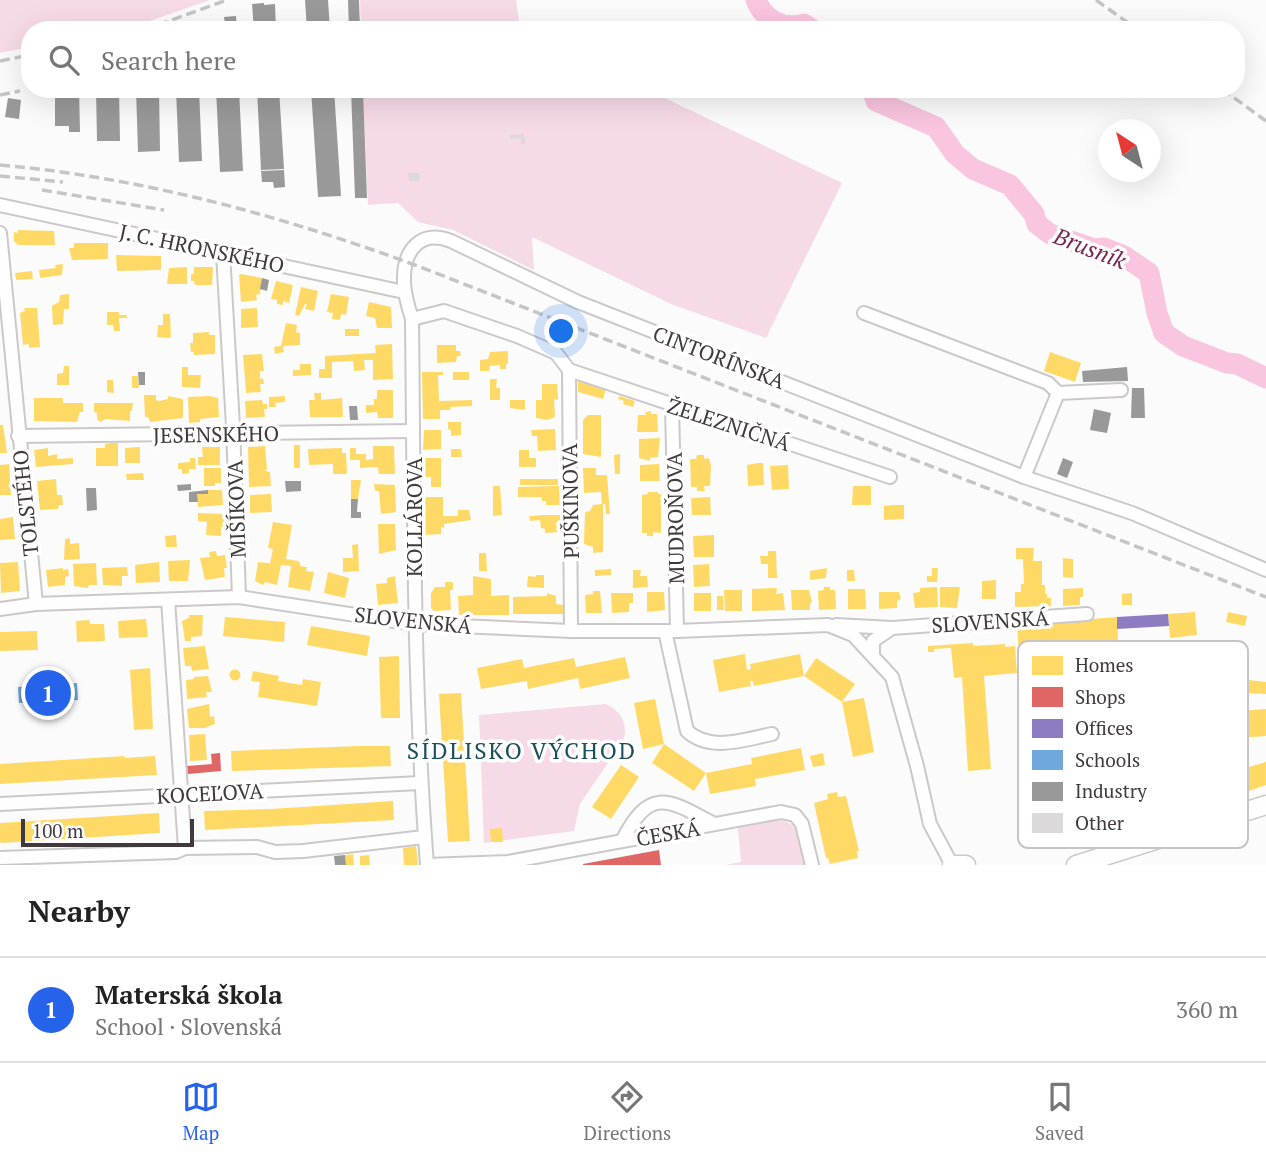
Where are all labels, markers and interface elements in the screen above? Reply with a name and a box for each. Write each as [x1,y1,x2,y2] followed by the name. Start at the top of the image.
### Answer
[21,21,1245,98] search box
[45,41,83,79] icon: search
[101,43,236,77] text: Search here
[1098,119,1161,182] north arrow
[117,217,287,279] street label: J. C. HRONSKÉHO
[1049,220,1131,276] water label: Brusník
[544,314,578,348] your location
[649,319,790,395] street label: CINTORÍNSKA
[664,391,795,457] street label: ŽELEZNIČNÁ
[153,419,279,449] street label: JESENSKÉHO
[555,442,585,559] street label: PUŠKINOVA
[5,448,45,558] street label: TOLSTÉHO
[660,451,690,584] street label: MUDROŇOVA
[400,456,428,577] street label: KOLLÁROVA
[220,459,252,559] street label: MIŠÍKOVA
[353,600,474,640] street label: SLOVENSKÁ
[930,603,1050,639] street label: SLOVENSKÁ
[1018,641,1248,848] legend
[1075,652,1134,677] text: Homes
[25,667,71,719] pin: 1
[1075,684,1126,709] text: Shops
[1075,715,1133,740] text: Offices
[407,735,637,766] district label: SÍDLISKO VÝCHOD
[1075,747,1140,772] text: Schools
[156,776,265,810] street label: KOCEĽOVA
[1075,778,1147,803] text: Industry
[1075,810,1125,835] text: Other
[634,814,703,852] street label: ČESKÁ
[21,816,194,848] scale bar
[32,818,83,843] text: 100 m
[28,891,130,931] text: Nearby
[95,977,283,1011] text: Materská škola
[45,994,58,1025] text: 1
[1176,994,1238,1025] text: 360 m
[95,1011,282,1042] text: School · Slovenská
[182,1078,220,1145] tab: Map
[584,1078,671,1145] tab: Directions
[1035,1078,1084,1145] tab: Saved

